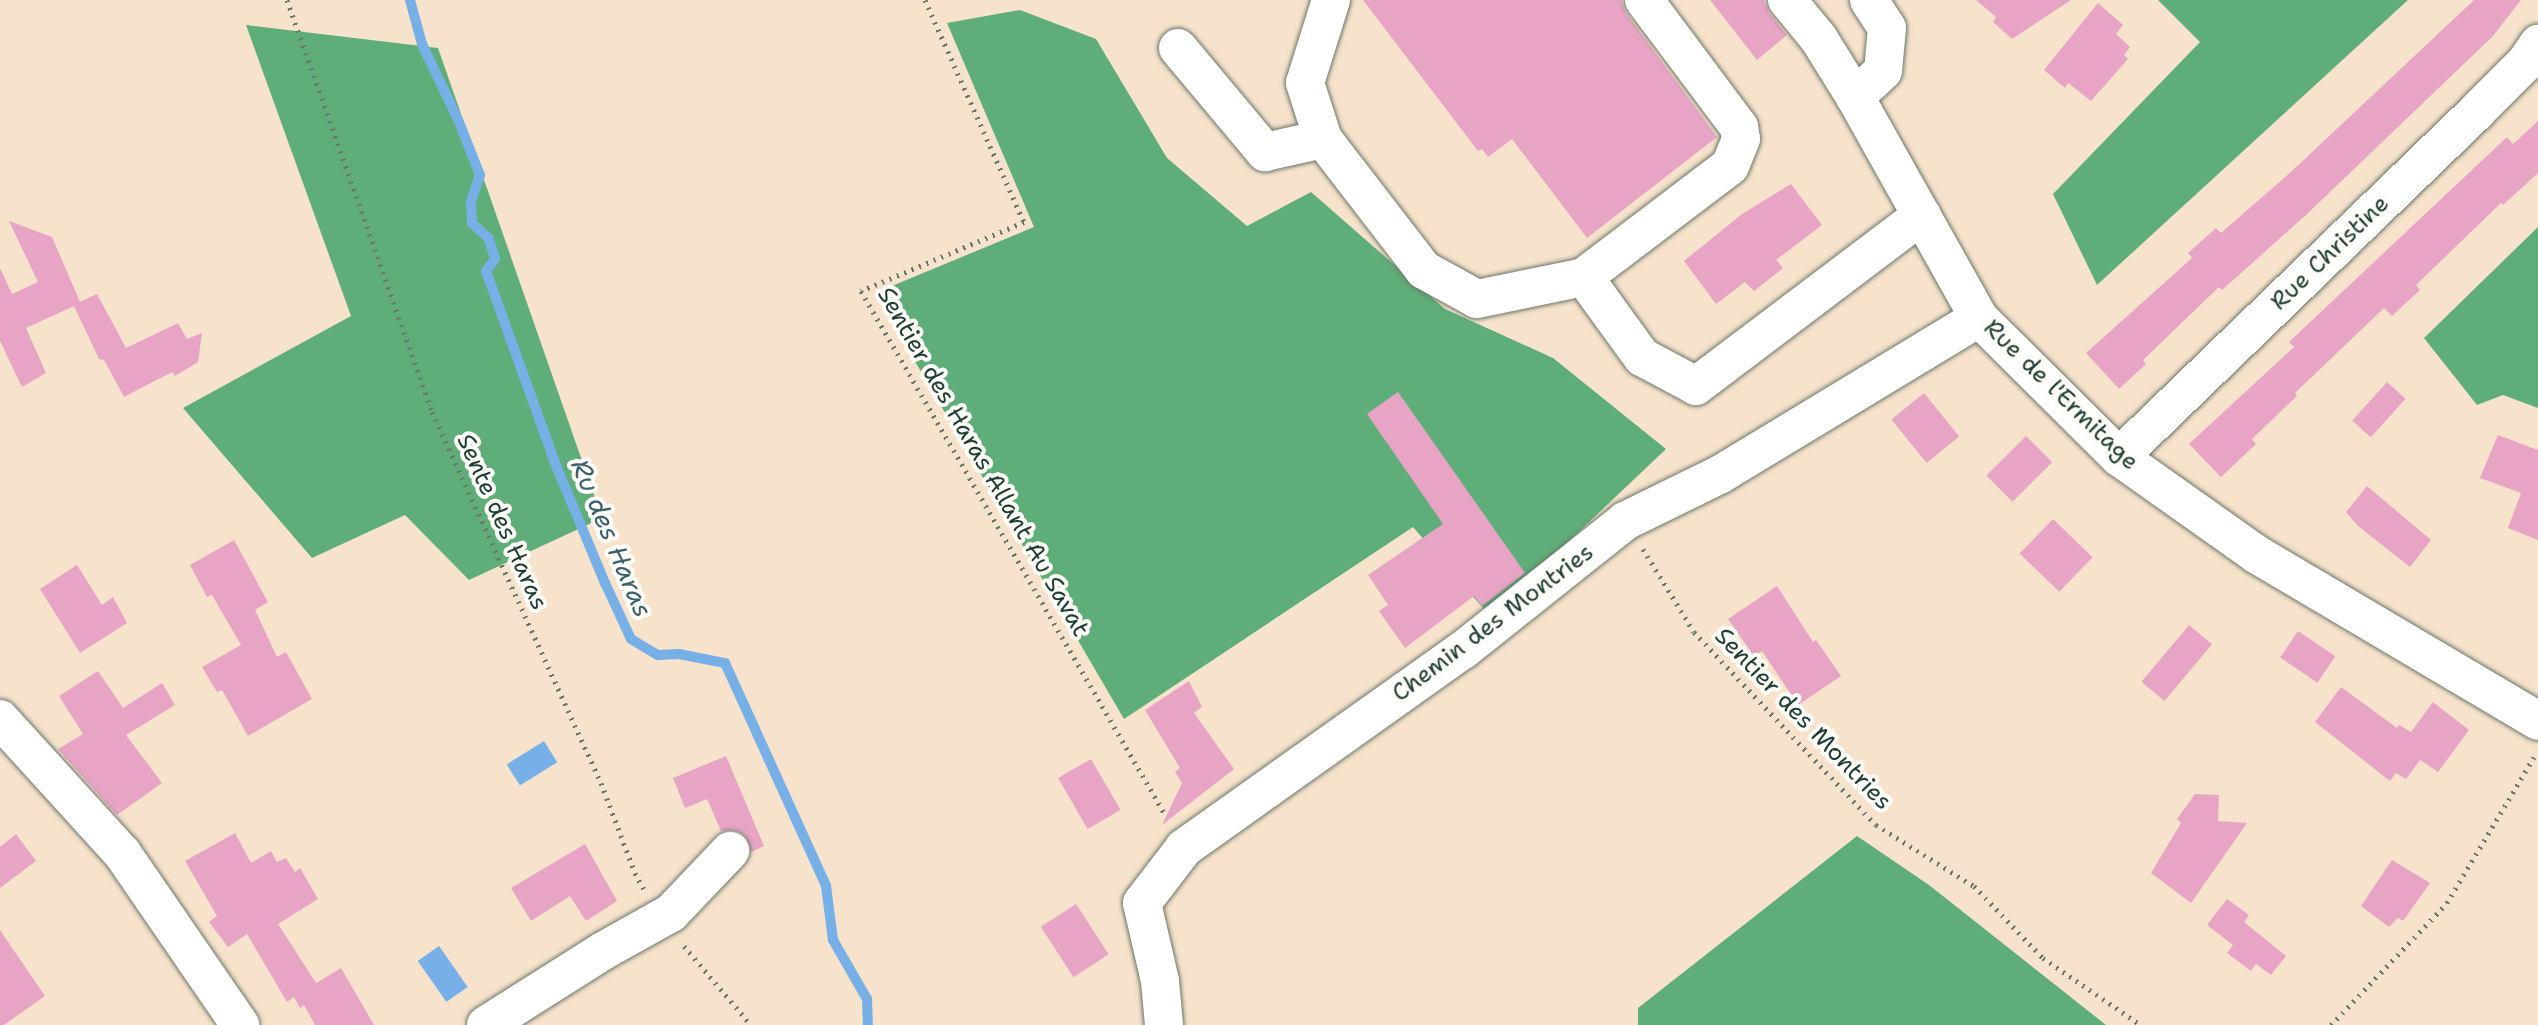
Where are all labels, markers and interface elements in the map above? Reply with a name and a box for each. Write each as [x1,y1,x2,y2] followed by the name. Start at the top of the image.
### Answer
[2265,189,2395,317] street label: Rue Christine
[871,282,1095,642] street label: Sentier des Haras Allant Au Savat
[1978,314,2144,476] street label: Rue de l'Ermitage
[450,430,554,614] street label: Sente des Haras
[565,454,659,622] water label: Ru des Haras
[1387,538,1599,708] street label: Chemin des Montries
[1709,622,1897,816] street label: Sentier des Montries

